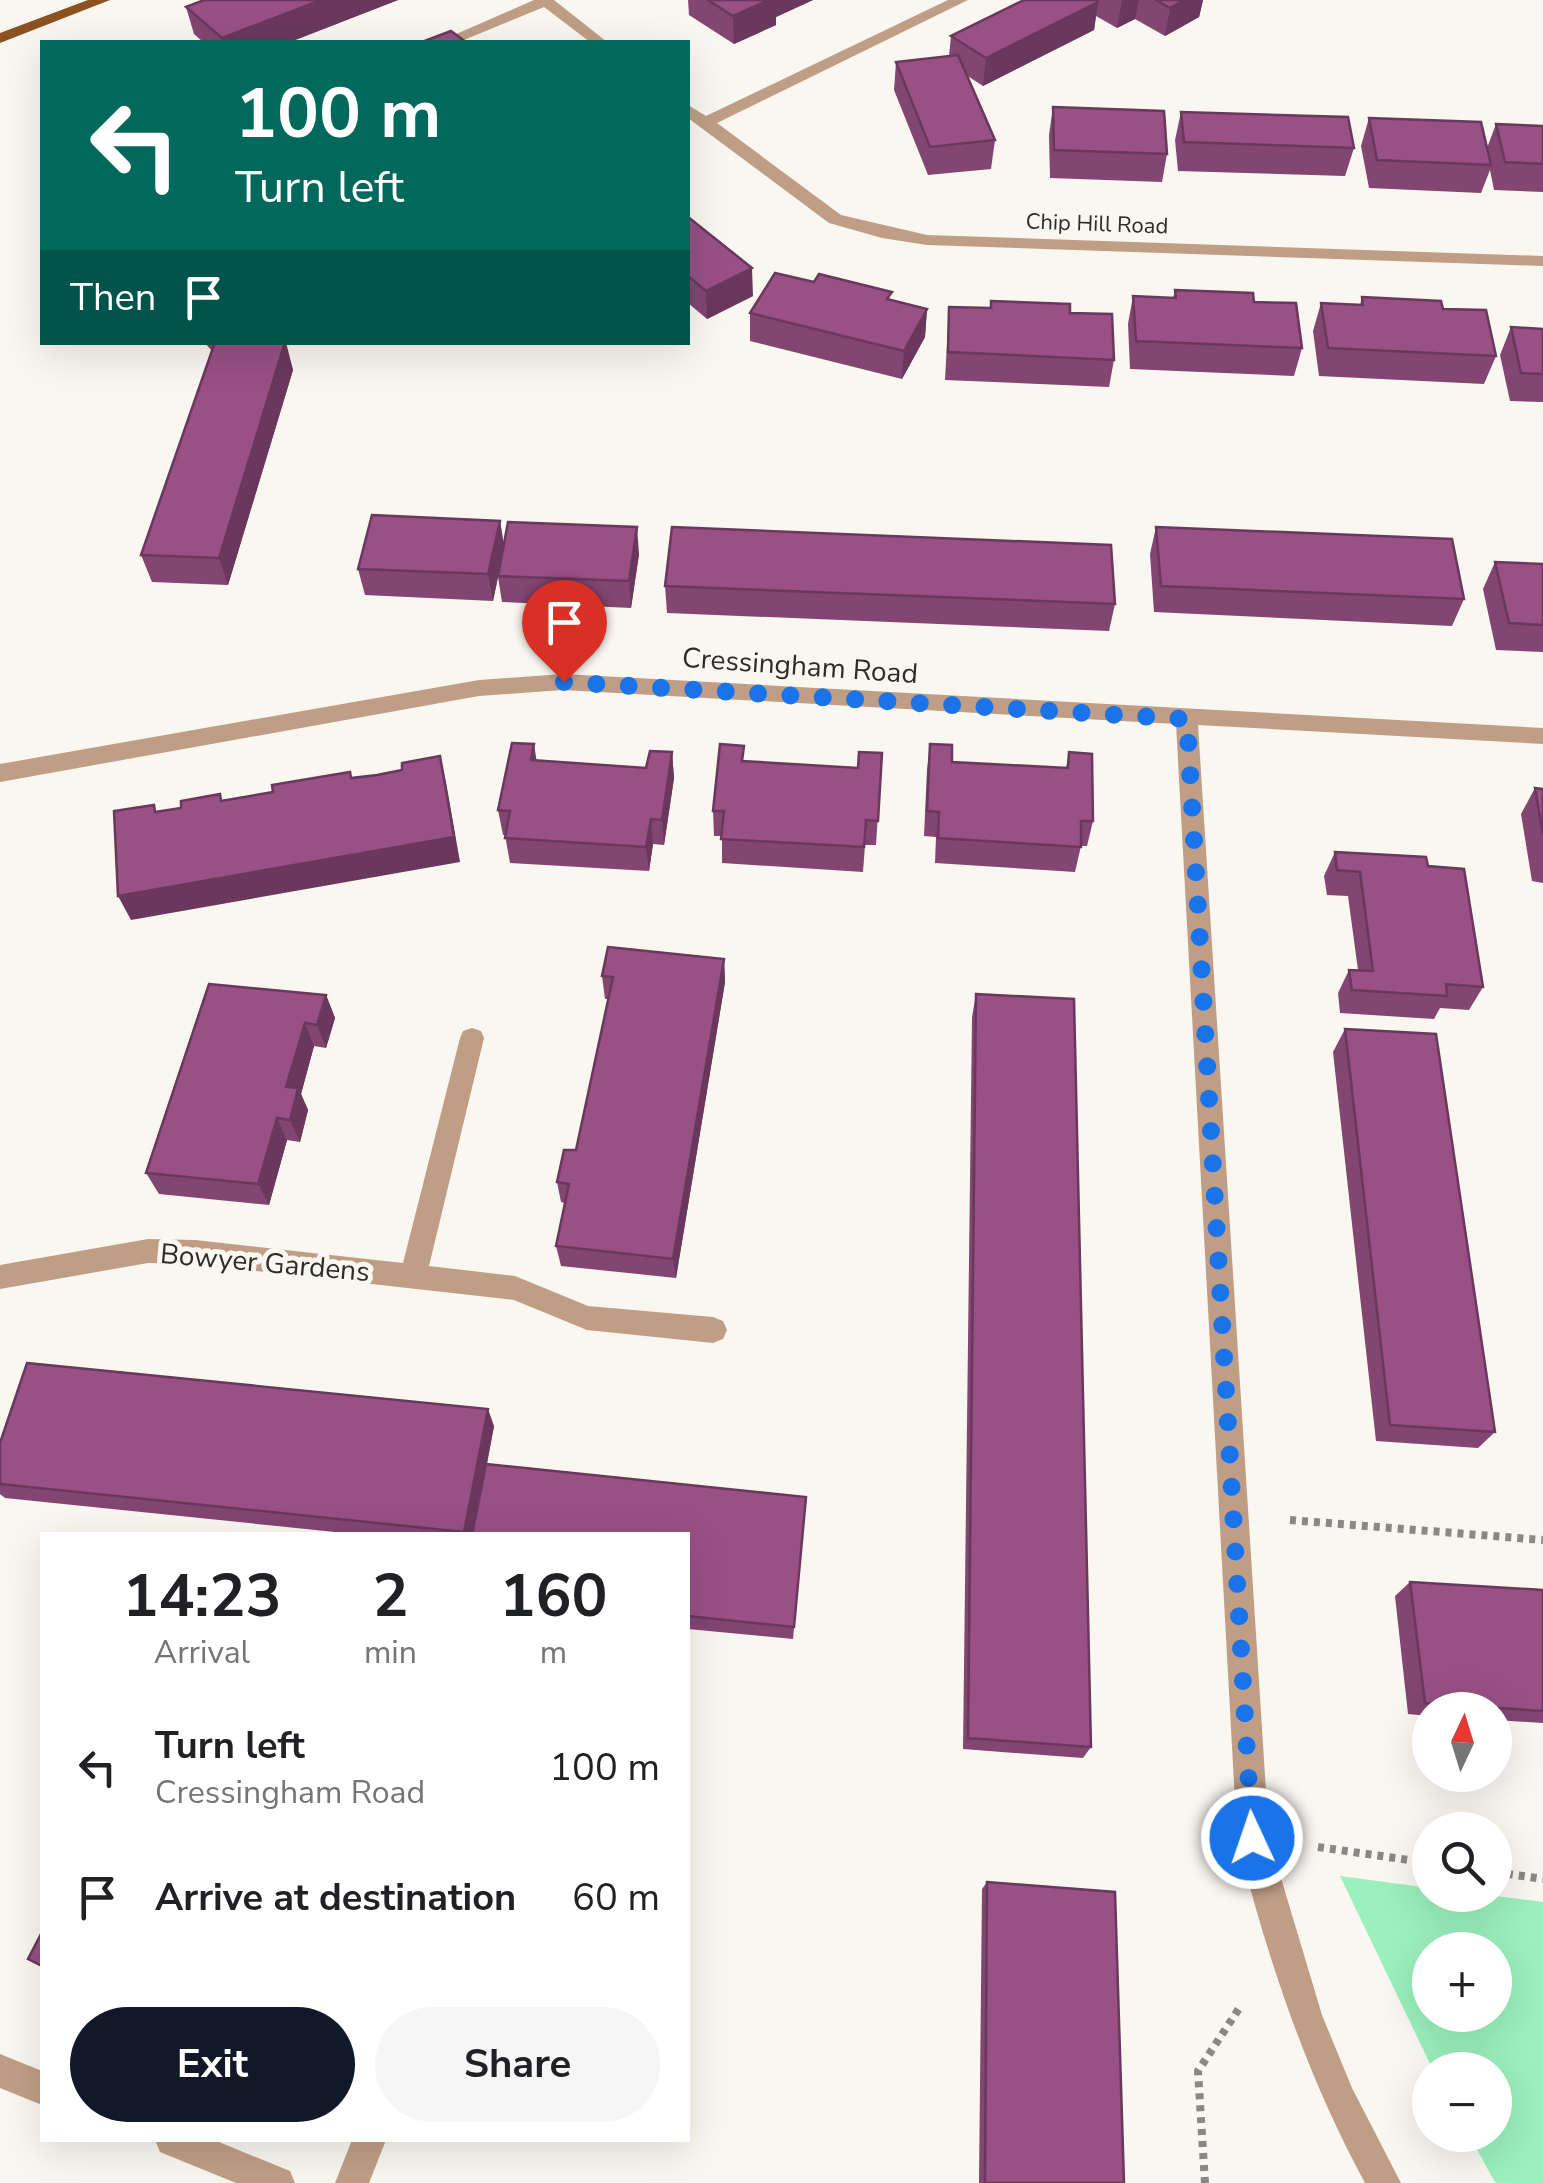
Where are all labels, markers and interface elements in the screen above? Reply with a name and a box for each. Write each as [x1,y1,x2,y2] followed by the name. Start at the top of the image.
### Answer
[235,66,441,162] text: 100 m
[70,80,200,210] icon: left
[235,157,404,218] text: Turn left
[1025,207,1169,241] street label: Chip Hill Road
[176,270,231,325] icon: arrive
[70,272,156,323] text: Then
[522,580,607,683] pin
[537,595,592,650] icon: arrive
[681,639,919,693] street label: Cressingham Road
[159,1235,371,1291] street label: Bowyer Gardens
[123,1555,281,1637] text: 14:23
[372,1555,408,1637] text: 2
[499,1555,607,1637] text: 160
[154,1631,250,1674] text: Arrival
[364,1631,417,1674] text: min
[540,1631,567,1674] text: m
[1412,1692,1512,1792] north arrow
[1412,1692,1512,2152] map controls
[155,1720,305,1771] text: Turn left
[70,1740,125,1795] icon: left
[549,1742,660,1793] text: 100 m
[155,1771,425,1814] text: Cressingham Road
[1200,1786,1304,1890] position arrow
[1412,1812,1512,1912] button: search
[70,1870,125,1925] icon: arrive
[155,1872,516,1923] text: Arrive at destination
[572,1872,660,1923] text: 60 m
[1412,1932,1512,2032] button: +
[70,2007,355,2122] button: Exit
[375,2007,660,2122] button: Share
[1412,2052,1512,2152] button: −

